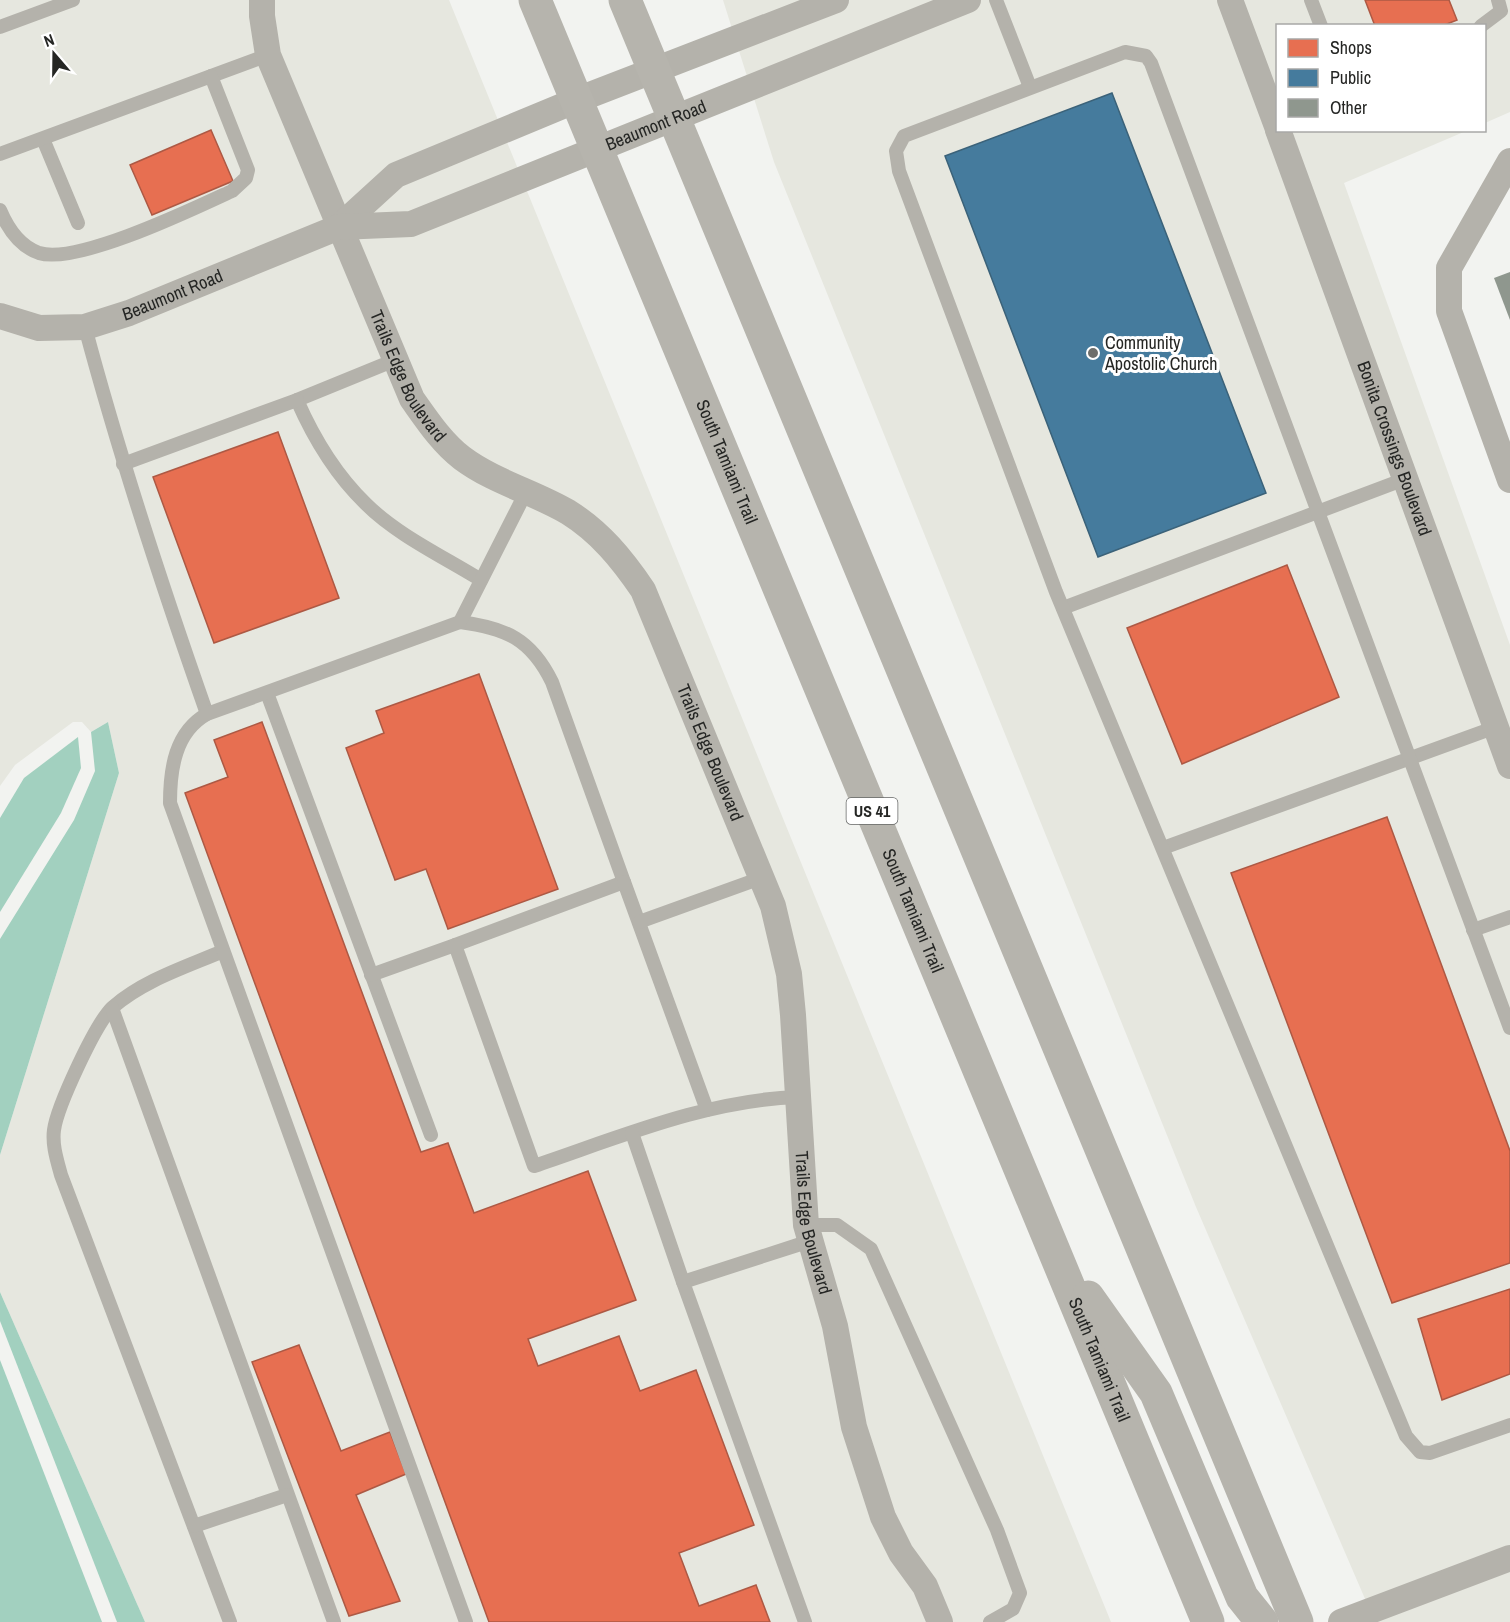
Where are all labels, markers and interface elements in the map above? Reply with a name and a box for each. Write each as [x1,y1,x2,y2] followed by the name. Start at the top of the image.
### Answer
[24,24,84,84] north arrow
[1276,24,1486,132] legend
[41,28,57,52] text: N
[1330,35,1372,60] text: Shops
[1330,65,1371,90] text: Public
[602,94,710,157] street label: Beaumont Road
[1330,95,1367,120] text: Other
[119,263,226,326] street label: Beaumont Road
[364,306,452,447] street label: Trails Edge Boulevard
[1104,330,1217,376] place label: Community Apostolic Church
[1086,346,1100,360] marker: Community Apostolic Church
[1351,358,1438,539] street label: Bonita Crossings Boulevard
[690,396,764,528] street label: South Tamiami Trail
[671,680,750,825] street label: Trails Edge Boulevard
[846,798,898,824] road number: US 41
[876,845,950,976] street label: South Tamiami Trail
[789,1150,838,1297] street label: Trails Edge Boulevard
[1063,1294,1136,1425] street label: South Tamiami Trail

